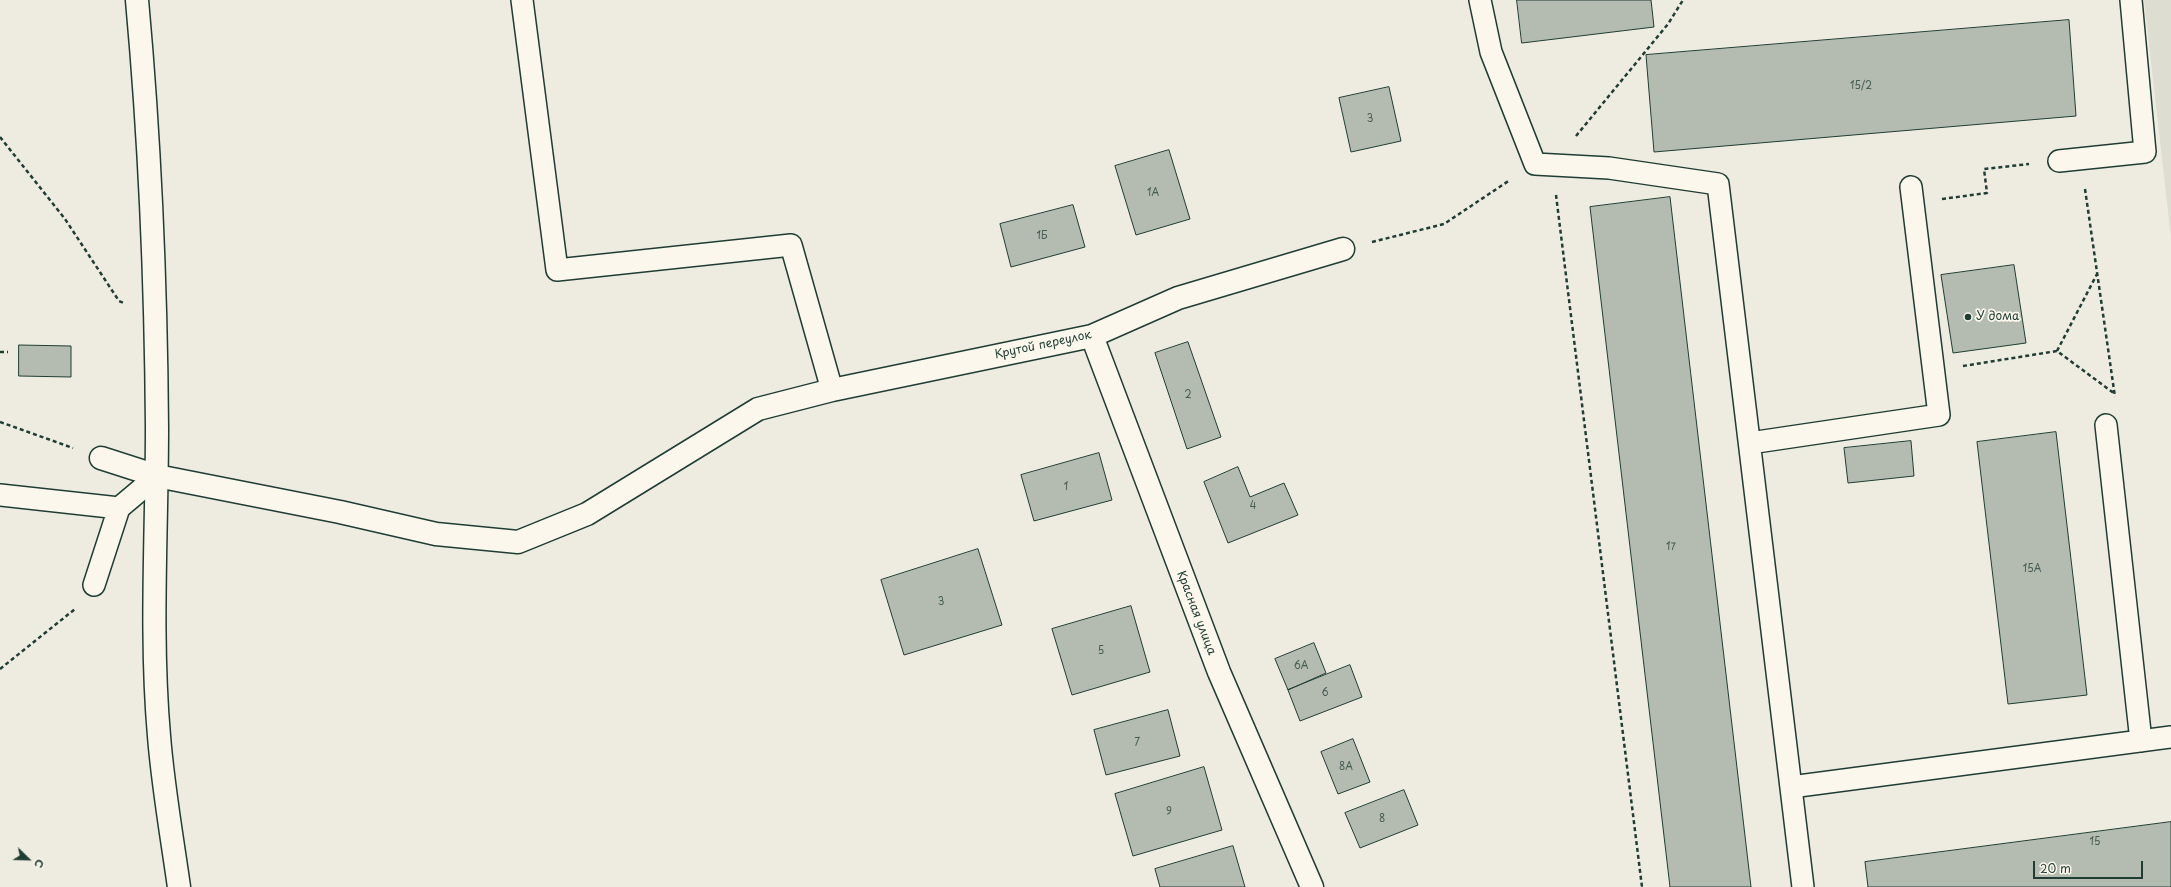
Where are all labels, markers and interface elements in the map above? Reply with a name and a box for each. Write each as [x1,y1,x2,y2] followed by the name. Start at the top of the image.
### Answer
[1850,80,1872,92] house number: 15/2
[1367,113,1373,125] house number: 3
[1147,187,1159,199] house number: 1А
[1037,230,1047,242] house number: 1Б
[1976,310,2019,324] place label: У дома
[1963,312,1973,322] marker: У дома
[993,328,1093,362] street label: Крутой переулок
[1184,389,1192,401] house number: 2
[1064,481,1068,493] house number: 1
[1250,500,1256,512] house number: 4
[1666,541,1676,553] house number: 17
[2023,563,2041,575] house number: 15А
[1173,569,1219,657] street label: Красная улица
[938,596,944,608] house number: 3
[1098,645,1104,657] house number: 5
[1294,660,1308,672] house number: 6А
[1321,687,1329,699] house number: 6
[1134,737,1140,749] house number: 7
[1339,761,1353,773] house number: 8А
[1166,806,1172,818] house number: 9
[1379,813,1385,825] house number: 8
[2090,836,2100,848] house number: 15
[8,839,48,879] north arrow
[2035,853,2145,879] scale bar
[30,857,49,871] text: С
[2040,859,2071,877] text: 20 m

